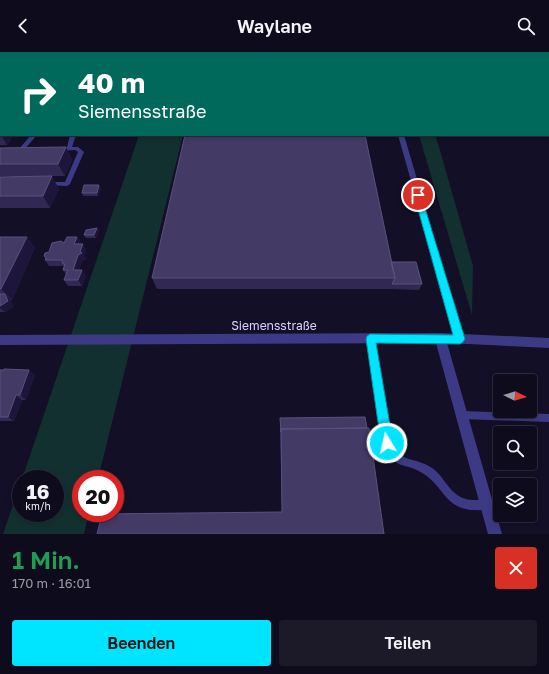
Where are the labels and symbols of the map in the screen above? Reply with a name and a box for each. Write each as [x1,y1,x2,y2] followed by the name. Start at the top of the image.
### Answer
[401,178,435,212] pin
[231,318,317,333] street label: Siemensstraße
[493,374,537,418] north arrow
[366,422,408,464] position arrow
[72,470,124,522] speed limit sign: 20

